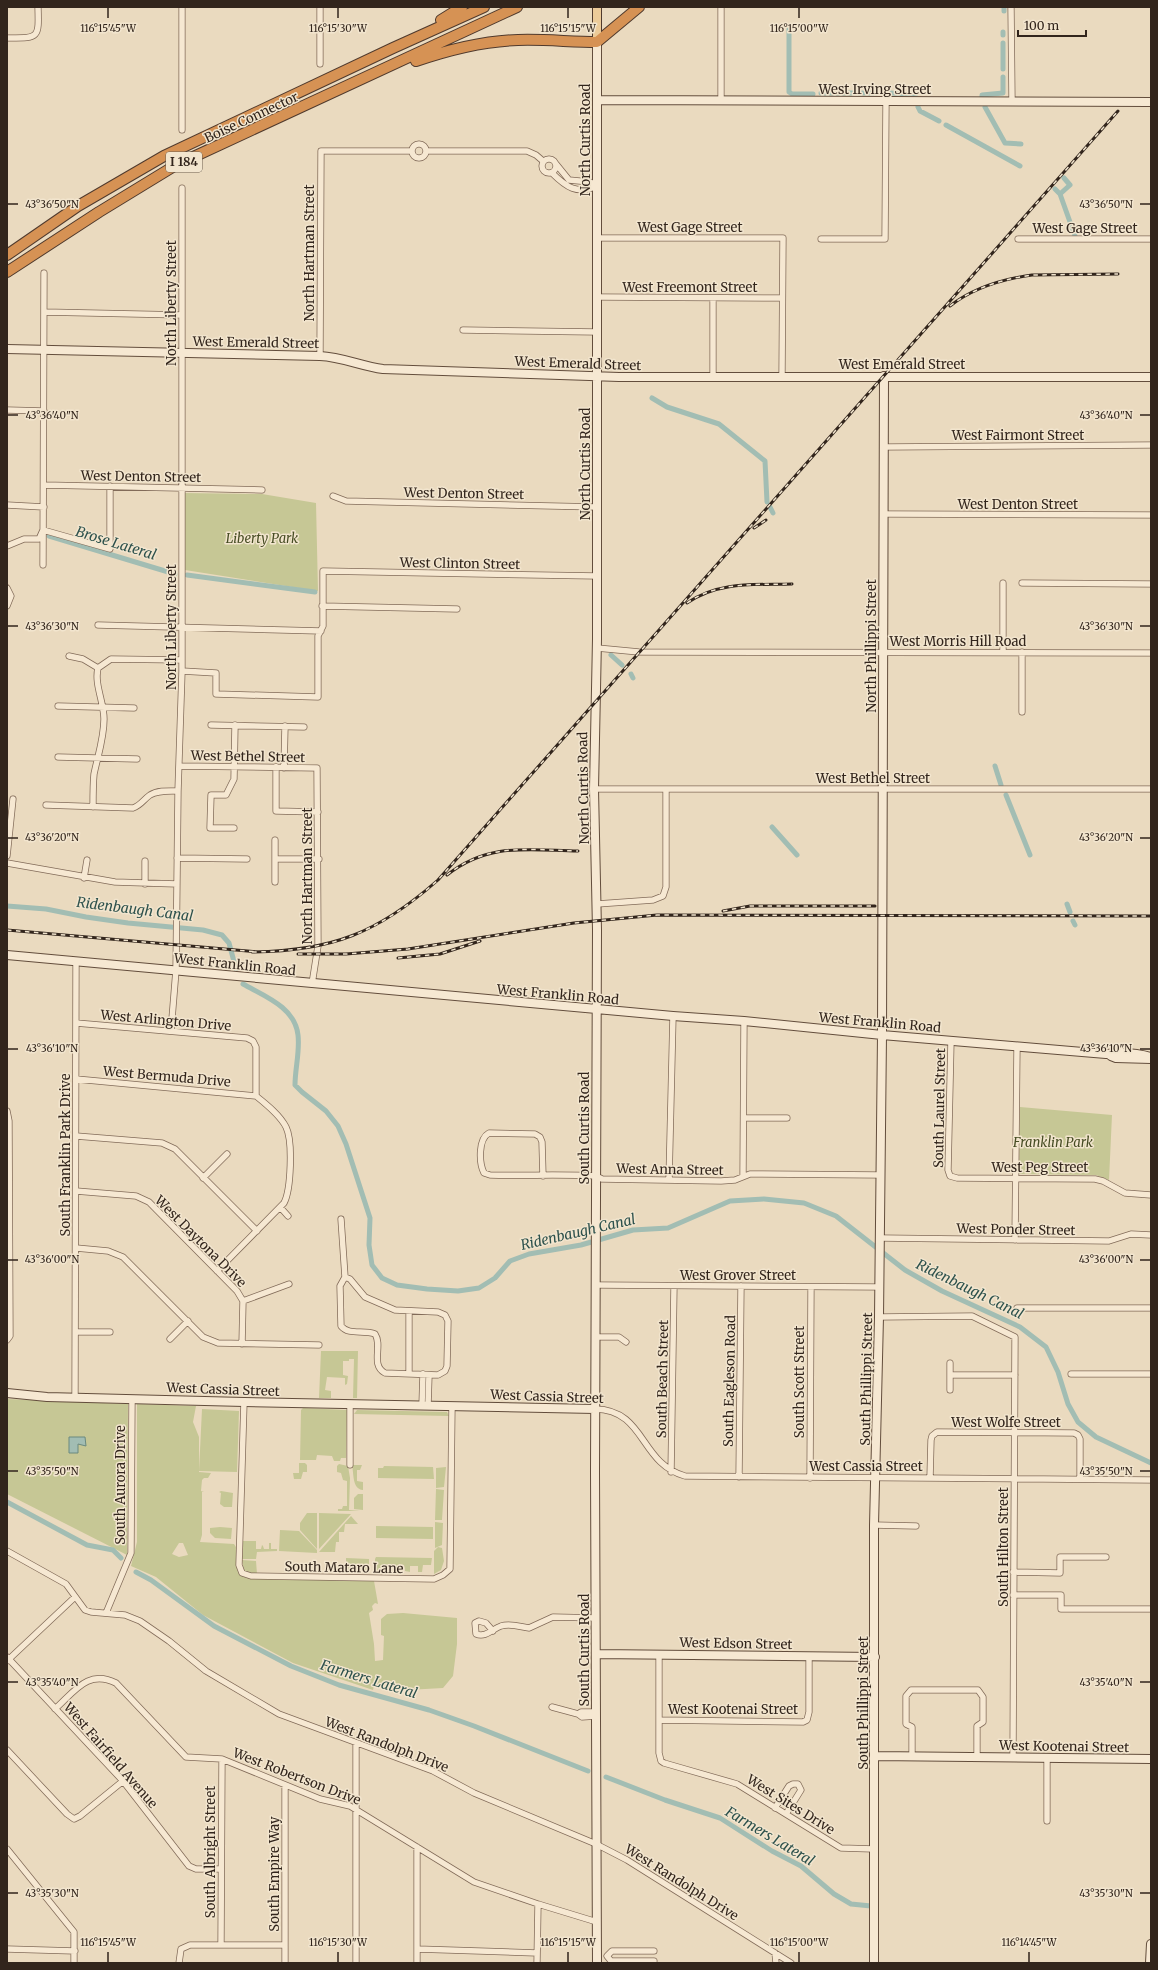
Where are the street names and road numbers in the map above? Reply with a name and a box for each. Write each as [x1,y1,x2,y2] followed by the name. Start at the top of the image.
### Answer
[818,81,931,98] street label: West Irving Street
[577,83,594,196] street label: North Curtis Road
[201,88,301,147] street label: Boise Connector
[166,152,202,172] road number: I 184
[301,184,318,322] street label: North Hartman Street
[637,219,742,236] street label: West Gage Street
[1032,220,1137,237] street label: West Gage Street
[163,240,180,366] street label: North Liberty Street
[622,279,757,296] street label: West Freemont Street
[192,333,319,352] street label: West Emerald Street
[513,353,642,374] street label: West Emerald Street
[838,356,965,373] street label: West Emerald Street
[577,407,594,520] street label: North Curtis Road
[951,427,1084,444] street label: West Fairmont Street
[80,467,201,486] street label: West Denton Street
[403,484,524,503] street label: West Denton Street
[957,496,1078,513] street label: West Denton Street
[399,554,520,573] street label: West Clinton Street
[163,564,180,690] street label: North Liberty Street
[863,579,880,713] street label: North Phillippi Street
[889,633,1027,650] street label: West Morris Hill Road
[574,731,593,844] street label: North Curtis Road
[190,747,305,766] street label: West Bethel Street
[815,770,930,787] street label: West Bethel Street
[299,807,316,945] street label: North Hartman Street
[172,950,297,979] street label: West Franklin Road
[495,981,620,1008] street label: West Franklin Road
[99,1006,232,1035] street label: West Arlington Drive
[817,1009,942,1036] street label: West Franklin Road
[930,1048,949,1168] street label: South Laurel Street
[101,1062,232,1091] street label: West Bermuda Drive
[576,1071,593,1184] street label: South Curtis Road
[57,1073,74,1236] street label: South Franklin Park Drive
[991,1159,1088,1176] street label: West Peg Street
[615,1160,724,1179] street label: West Anna Street
[151,1191,250,1291] street label: West Daytona Drive
[955,1220,1076,1239] street label: West Ponder Street
[679,1267,796,1284] street label: West Grover Street
[857,1312,876,1446] street label: South Phillippi Street
[720,1315,739,1447] street label: South Eagleson Road
[653,1320,672,1438] street label: South Beach Street
[791,1326,808,1438] street label: South Scott Street
[165,1379,280,1400] street label: West Cassia Street
[489,1386,604,1407] street label: West Cassia Street
[950,1414,1061,1431] street label: West Wolfe Street
[112,1425,129,1545] street label: South Aurora Drive
[808,1458,923,1475] street label: West Cassia Street
[995,1487,1012,1607] street label: South Hilton Street
[284,1558,404,1577] street label: South Mataro Lane
[576,1593,593,1706] street label: South Curtis Road
[678,1634,793,1653] street label: West Edson Street
[855,1636,872,1770] street label: South Phillippi Street
[59,1698,161,1812] street label: West Fairfield Avenue
[667,1701,798,1718] street label: West Kootenai Street
[322,1713,451,1776] street label: West Randolph Drive
[998,1737,1129,1756] street label: West Kootenai Street
[230,1744,363,1809] street label: West Robertson Drive
[743,1770,838,1838] street label: West Sites Drive
[202,1786,219,1918] street label: South Albright Street
[266,1816,283,1932] street label: South Empire Way
[621,1840,742,1924] street label: West Randolph Drive

